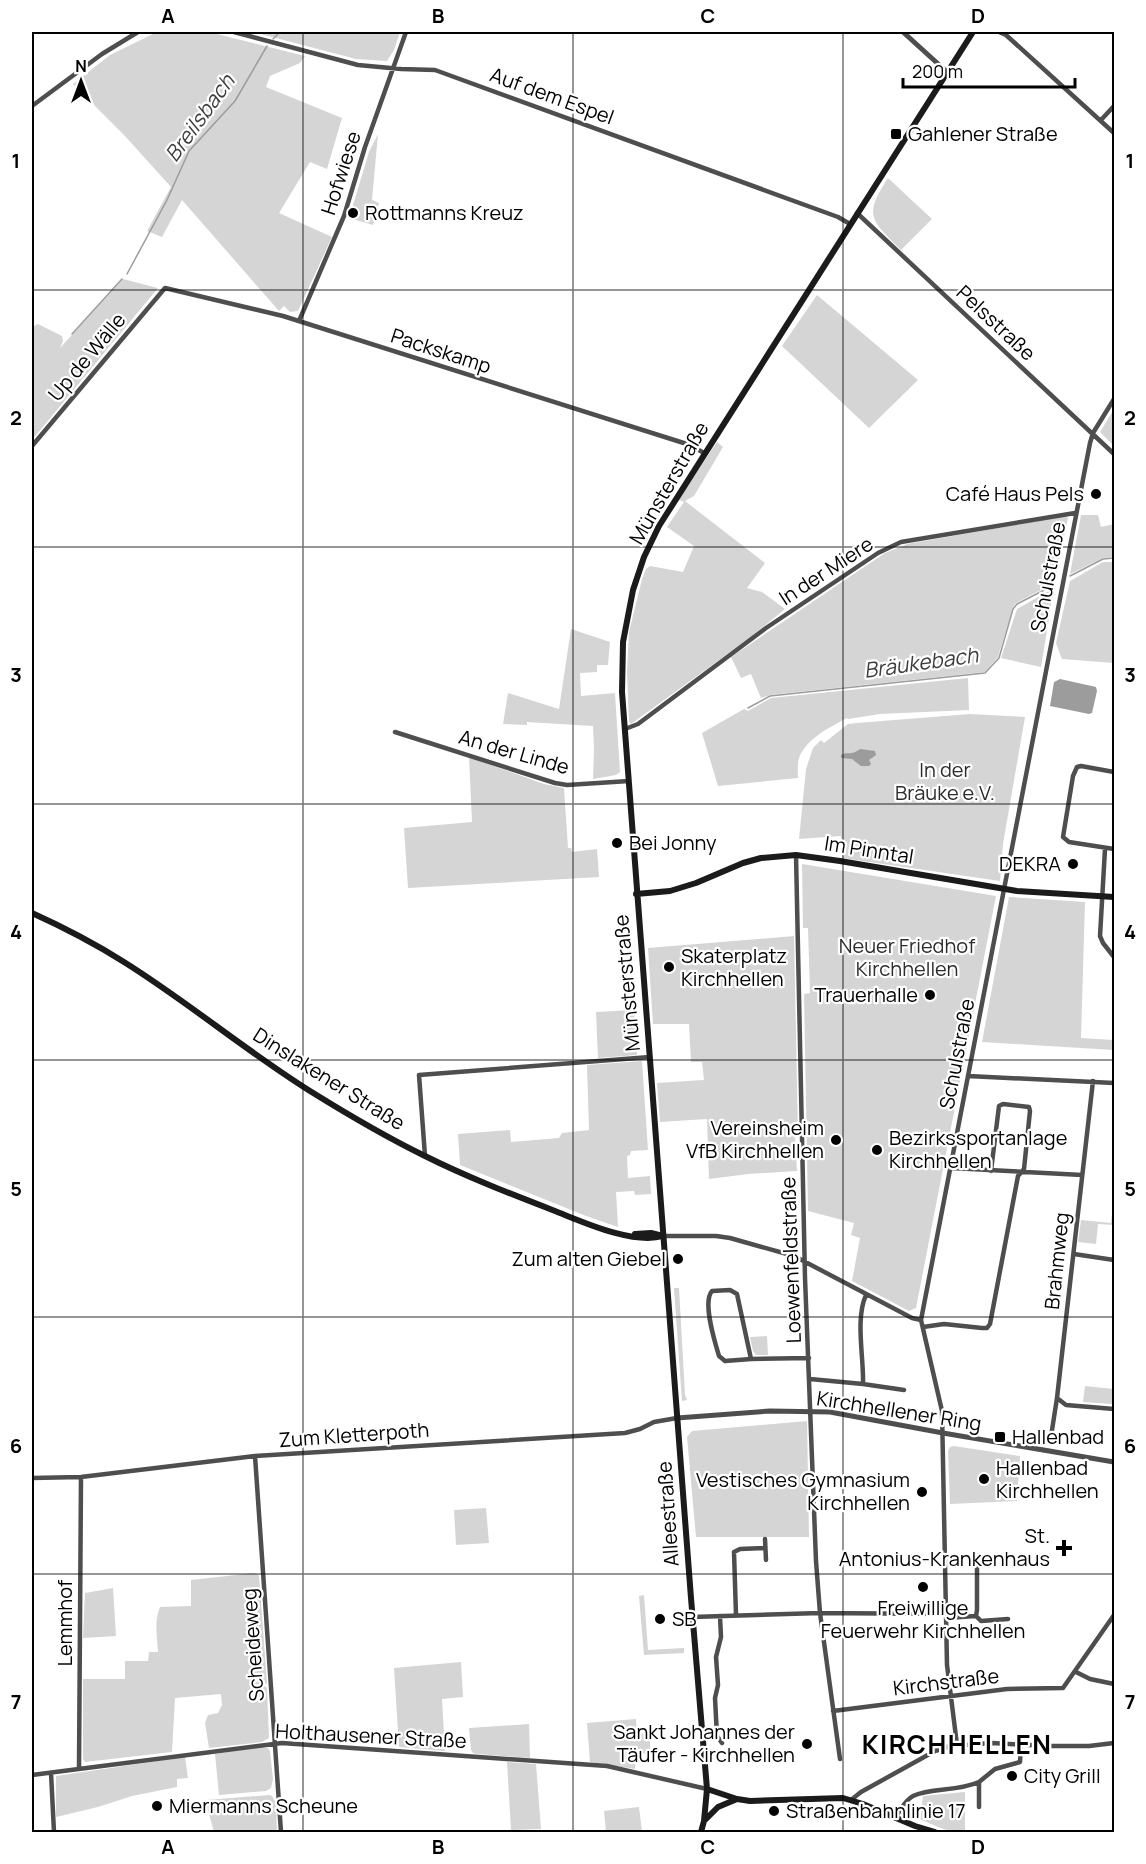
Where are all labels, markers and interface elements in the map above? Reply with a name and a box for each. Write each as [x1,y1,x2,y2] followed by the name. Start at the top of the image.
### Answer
[161,2,175,29] text: A
[432,2,445,29] text: B
[701,2,715,29] text: C
[971,2,985,29] text: D
[51,51,111,111] north arrow
[903,51,1076,89] scale bar
[75,55,87,77] text: N
[912,59,963,83] text: 200 m
[486,61,618,130] street label: Auf dem Espel
[158,67,241,167] water label: Breilsbach
[908,120,1058,147] place label: Gahlener Straße
[889,127,903,141] marker: Gahlener Straße
[314,128,367,218] street label: Hofwiese
[12,147,20,174] text: 1
[1126,147,1134,174] text: 1
[365,199,524,226] place label: Rottmanns Kreuz
[346,206,360,220] marker: Rottmanns Kreuz
[951,279,1042,366] street label: Pelsstraße
[42,307,131,406] street label: Up de Wälle
[388,322,495,379] street label: Packskamp
[10,404,22,431] text: 2
[1124,404,1136,431] text: 2
[623,417,715,549] street label: Münsterstraße
[946,480,1084,507] place label: Café Haus Pels
[1089,487,1103,501] marker: Café Haus Pels
[1024,519,1071,634] street label: Schulstraße
[773,530,878,611] street label: In der Miere
[862,640,981,684] water label: Bräukebach
[10,661,22,688] text: 3
[1124,661,1136,688] text: 3
[456,723,572,780] street label: An der Linde
[895,756,995,806] park label: In der Bräuke e.V.
[629,829,717,856] place label: Bei Jonny
[823,829,916,870] street label: Im Pinntal
[610,836,624,850] marker: Bei Jonny
[999,850,1061,877] place label: DEKRA
[1066,857,1080,871] marker: DEKRA
[607,913,646,1053] street label: Münsterstraße
[10,918,22,945] text: 4
[1124,918,1136,945] text: 4
[839,932,975,982] park label: Neuer Friedhof Kirchhellen
[681,942,787,992] place label: Skaterplatz Kirchhellen
[662,960,676,974] marker: Skaterplatz Kirchhellen
[814,981,918,1008] place label: Trauerhalle
[923,988,937,1002] marker: Trauerhalle
[933,996,980,1111] street label: Schulstraße
[248,1021,410,1136] street label: Dinslakener Straße
[686,1114,824,1164] place label: Vereinsheim VfB Kirchhellen
[889,1124,1067,1174] place label: Bezirkssportanlage Kirchhellen
[829,1133,843,1147] marker: Vereinsheim VfB Kirchhellen
[870,1143,884,1157] marker: Bezirkssportanlage Kirchhellen
[10,1175,22,1202] text: 5
[1124,1175,1136,1202] text: 5
[774,1176,807,1344] street label: Loewenfeldstraße
[1038,1211,1075,1311] street label: Brahmweg
[512,1245,666,1272] place label: Zum alten Giebel
[671,1252,685,1266] marker: Zum alten Giebel
[815,1384,983,1437] street label: Kirchhellener Ring
[278,1416,430,1453] street label: Zum Kletterpoth
[1012,1423,1104,1450] place label: Hallenbad
[993,1430,1007,1444] marker: Hallenbad
[10,1432,22,1459] text: 6
[1124,1432,1136,1459] text: 6
[996,1454,1099,1504] place label: Hallenbad Kirchhellen
[650,1460,685,1568] street label: Alleestraße
[696,1466,910,1516] place label: Vestisches Gymnasium Kirchhellen
[977,1472,991,1486] marker: Hallenbad Kirchhellen
[915,1485,929,1499] marker: Vestisches Gymnasium Kirchhellen
[839,1522,1050,1572] place label: St. Antonius-Krankenhaus
[1055,1539,1073,1557] marker: St. Antonius-Krankenhaus
[51,1580,78,1666] street label: Lemmhof
[916,1580,930,1594] marker: Freiwillige Feuerwehr Kirchhellen
[235,1588,270,1702] street label: Scheideweg
[821,1594,1025,1644] place label: Freiwillige Feuerwehr Kirchhellen
[672,1605,697,1632] place label: SB
[653,1612,667,1626] marker: SB
[891,1662,1000,1701] street label: Kirchstraße
[11,1688,21,1715] text: 7
[1125,1688,1135,1715] text: 7
[275,1717,467,1754] street label: Holthausener Straße
[613,1718,795,1768] place label: Sankt Johannes der Täufer - Kirchhellen
[862,1726,1052,1762] district label: KIRCHHELLEN
[800,1737,814,1751] marker: Sankt Johannes der Täufer - Kirchhellen
[1024,1762,1101,1789] place label: City Grill
[1005,1769,1019,1783] marker: City Grill
[169,1792,358,1819] place label: Miermanns Scheune
[786,1797,966,1824] place label: Straßenbahnlinie 17
[150,1799,164,1813] marker: Miermanns Scheune
[767,1804,781,1818] marker: Straßenbahnlinie 17
[161,1833,175,1860] text: A
[432,1833,445,1860] text: B
[701,1833,715,1860] text: C
[971,1833,985,1860] text: D

